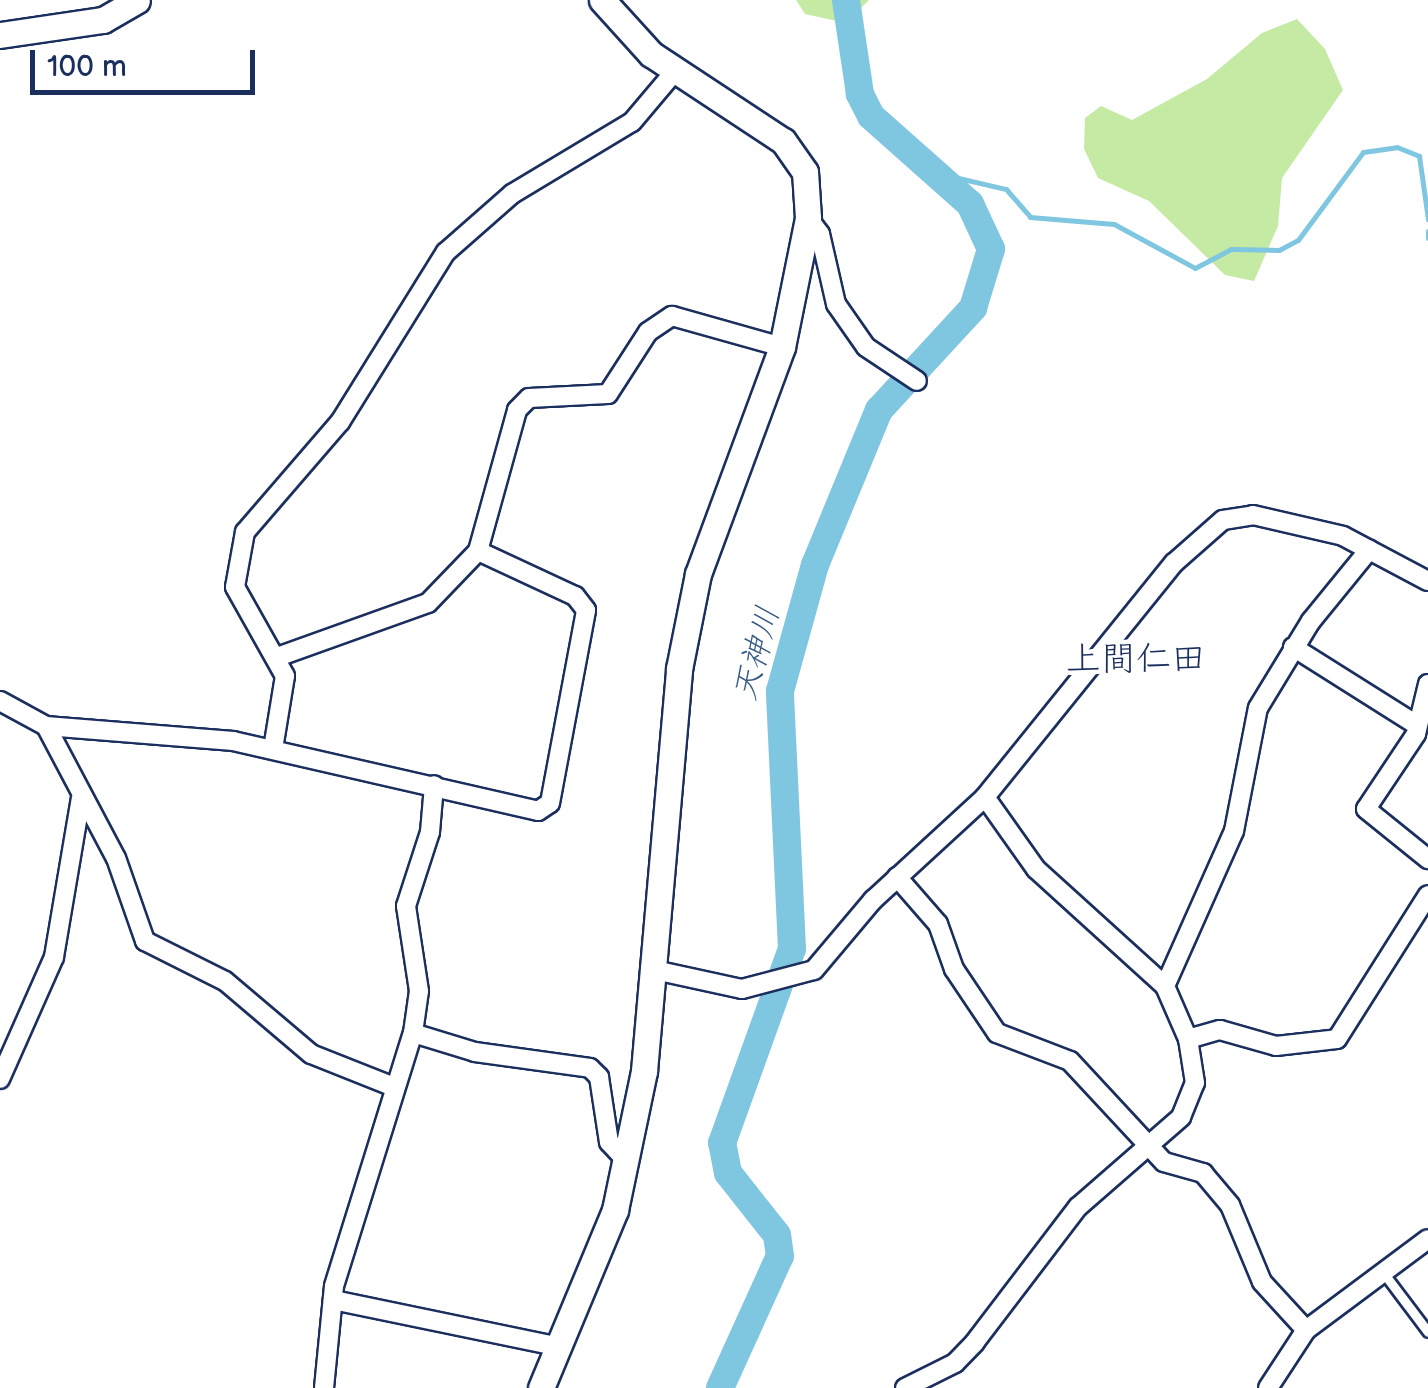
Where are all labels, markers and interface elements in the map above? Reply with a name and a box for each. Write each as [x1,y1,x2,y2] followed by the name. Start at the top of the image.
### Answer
[35,30,260,92] scale bar
[47,49,127,85] text: 100 m
[727,603,789,705] water label: 天神川
[1066,639,1206,681] district label: 上間仁田

